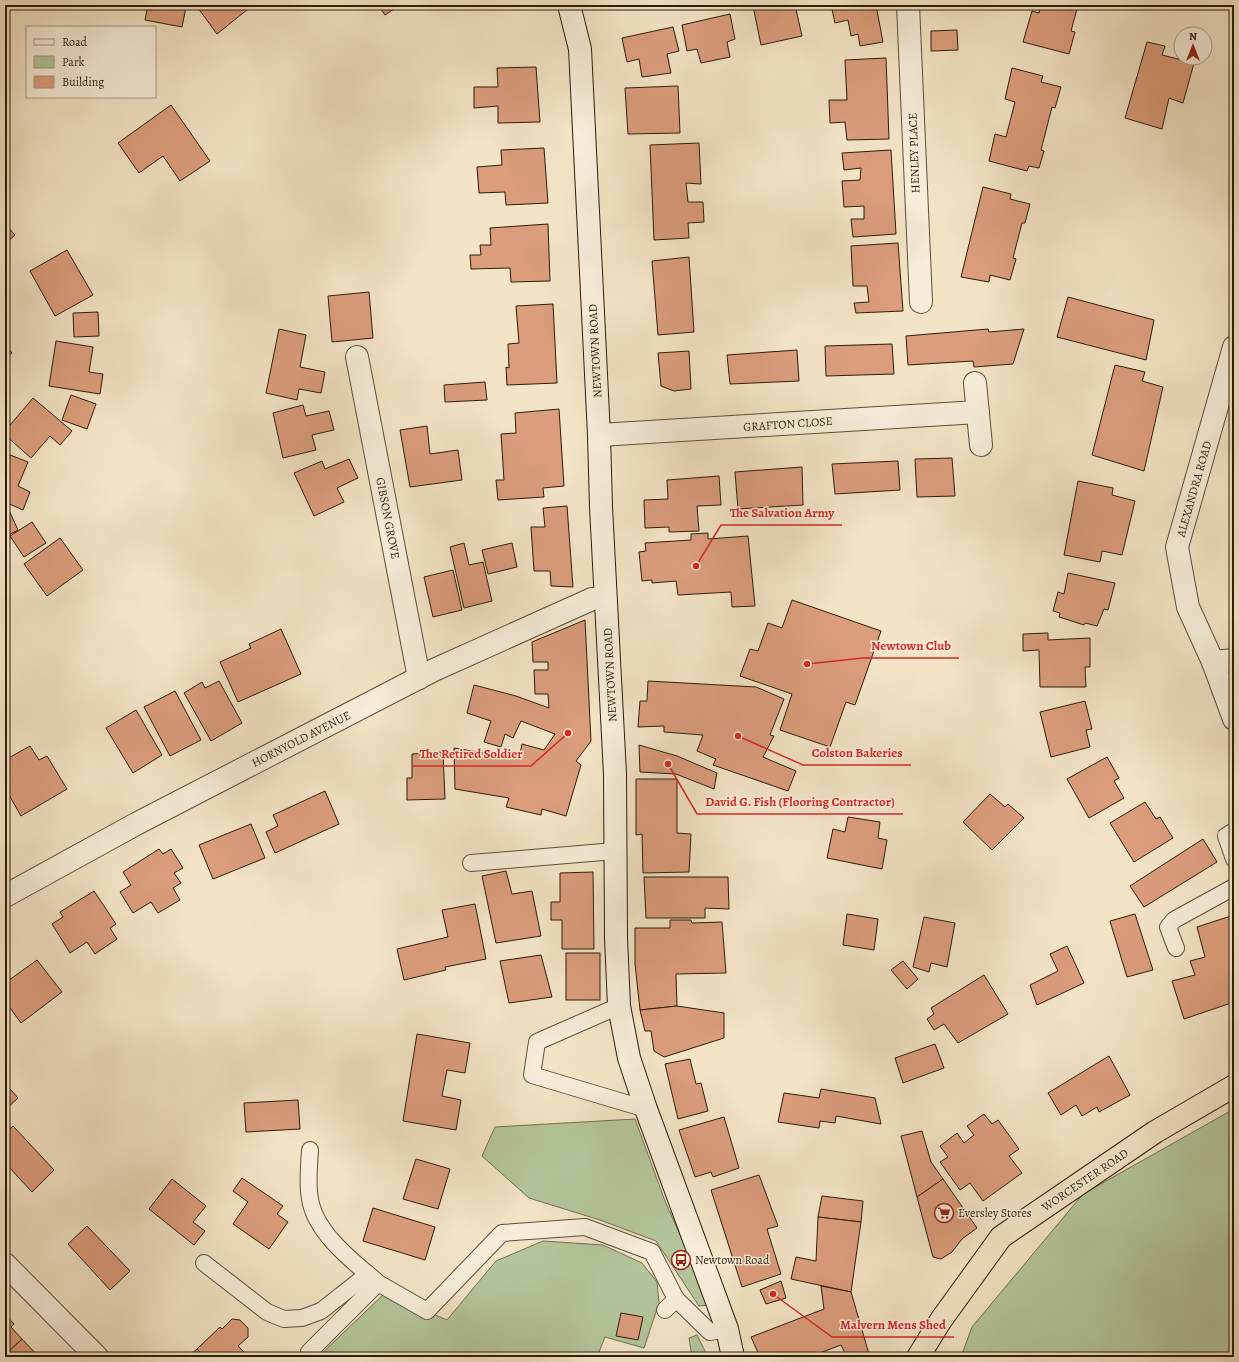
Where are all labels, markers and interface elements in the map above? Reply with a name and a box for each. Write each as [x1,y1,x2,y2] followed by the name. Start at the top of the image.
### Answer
[26,26,156,98] legend
[1173,26,1213,66] north arrow
[1189,29,1197,44] text: N
[62,34,88,50] text: Road
[62,54,85,70] text: Park
[62,74,104,90] text: Building
[905,112,923,194] street label: HENLEY PLACE
[585,303,605,399] street label: NEWTOWN ROAD
[743,413,833,435] street label: GRAFTON CLOSE
[1172,439,1215,540] street label: ALEXANDRA ROAD
[372,476,404,560] street label: GIBSON GROVE
[721,500,842,525] callout: The Salvation Army
[730,504,835,521] text: The Salvation Army
[600,627,620,723] street label: NEWTOWN ROAD
[863,633,959,658] callout: Newtown Club
[871,637,951,654] text: Newtown Club
[249,707,353,771] street label: HORNYOLD AVENUE
[803,740,911,765] callout: Colston Bakeries
[412,741,531,766] callout: The Retired Soldier
[811,744,903,761] text: Colston Bakeries
[419,745,523,762] text: The Retired Soldier
[697,789,903,814] callout: David G. Fish (Flooring Contractor)
[705,793,895,810] text: David G. Fish (Flooring Contractor)
[1038,1145,1132,1216] street label: WORCESTER ROAD
[933,1202,955,1224] supermarket icon: Eversley Stores
[958,1205,1032,1221] place label: Eversley Stores
[670,1249,692,1271] bus stop icon: Newtown Road
[695,1252,770,1268] place label: Newtown Road
[832,1312,954,1337] callout: Malvern Mens Shed
[840,1316,946,1333] text: Malvern Mens Shed

